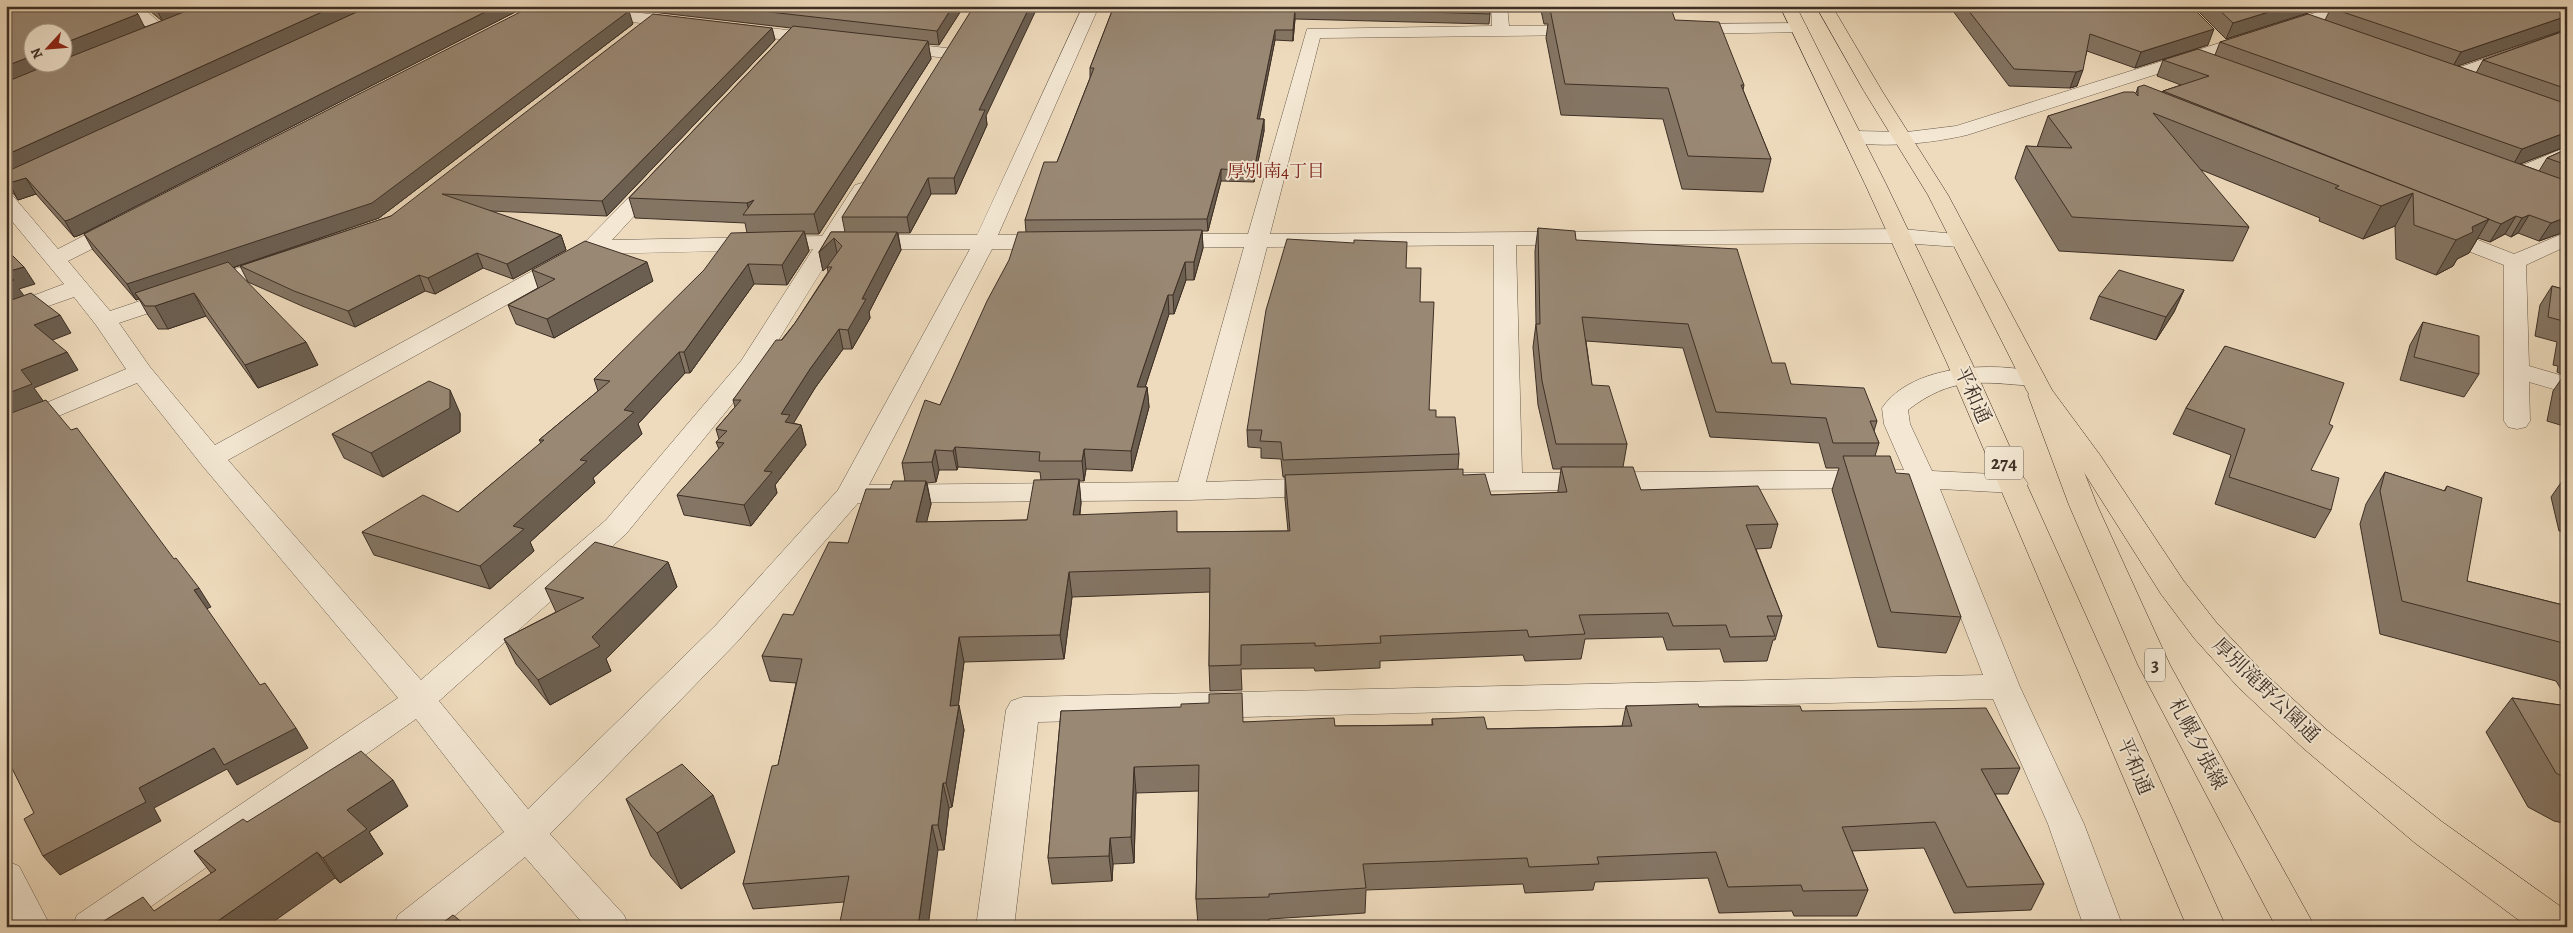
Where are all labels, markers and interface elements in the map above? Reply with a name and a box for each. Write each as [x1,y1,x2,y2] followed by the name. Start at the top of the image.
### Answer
[22,22,72,72] north arrow
[26,45,48,62] text: N
[1227,159,1325,183] district label: 厚別南4丁目
[1948,362,1998,428] street label: 平和通
[1985,446,2023,479] road number: 274
[2206,632,2326,748] street label: 厚別滝野公園通
[2145,648,2165,682] road number: 3
[2163,694,2233,794] street label: 札幌夕張線
[2111,733,2159,799] street label: 平和通

